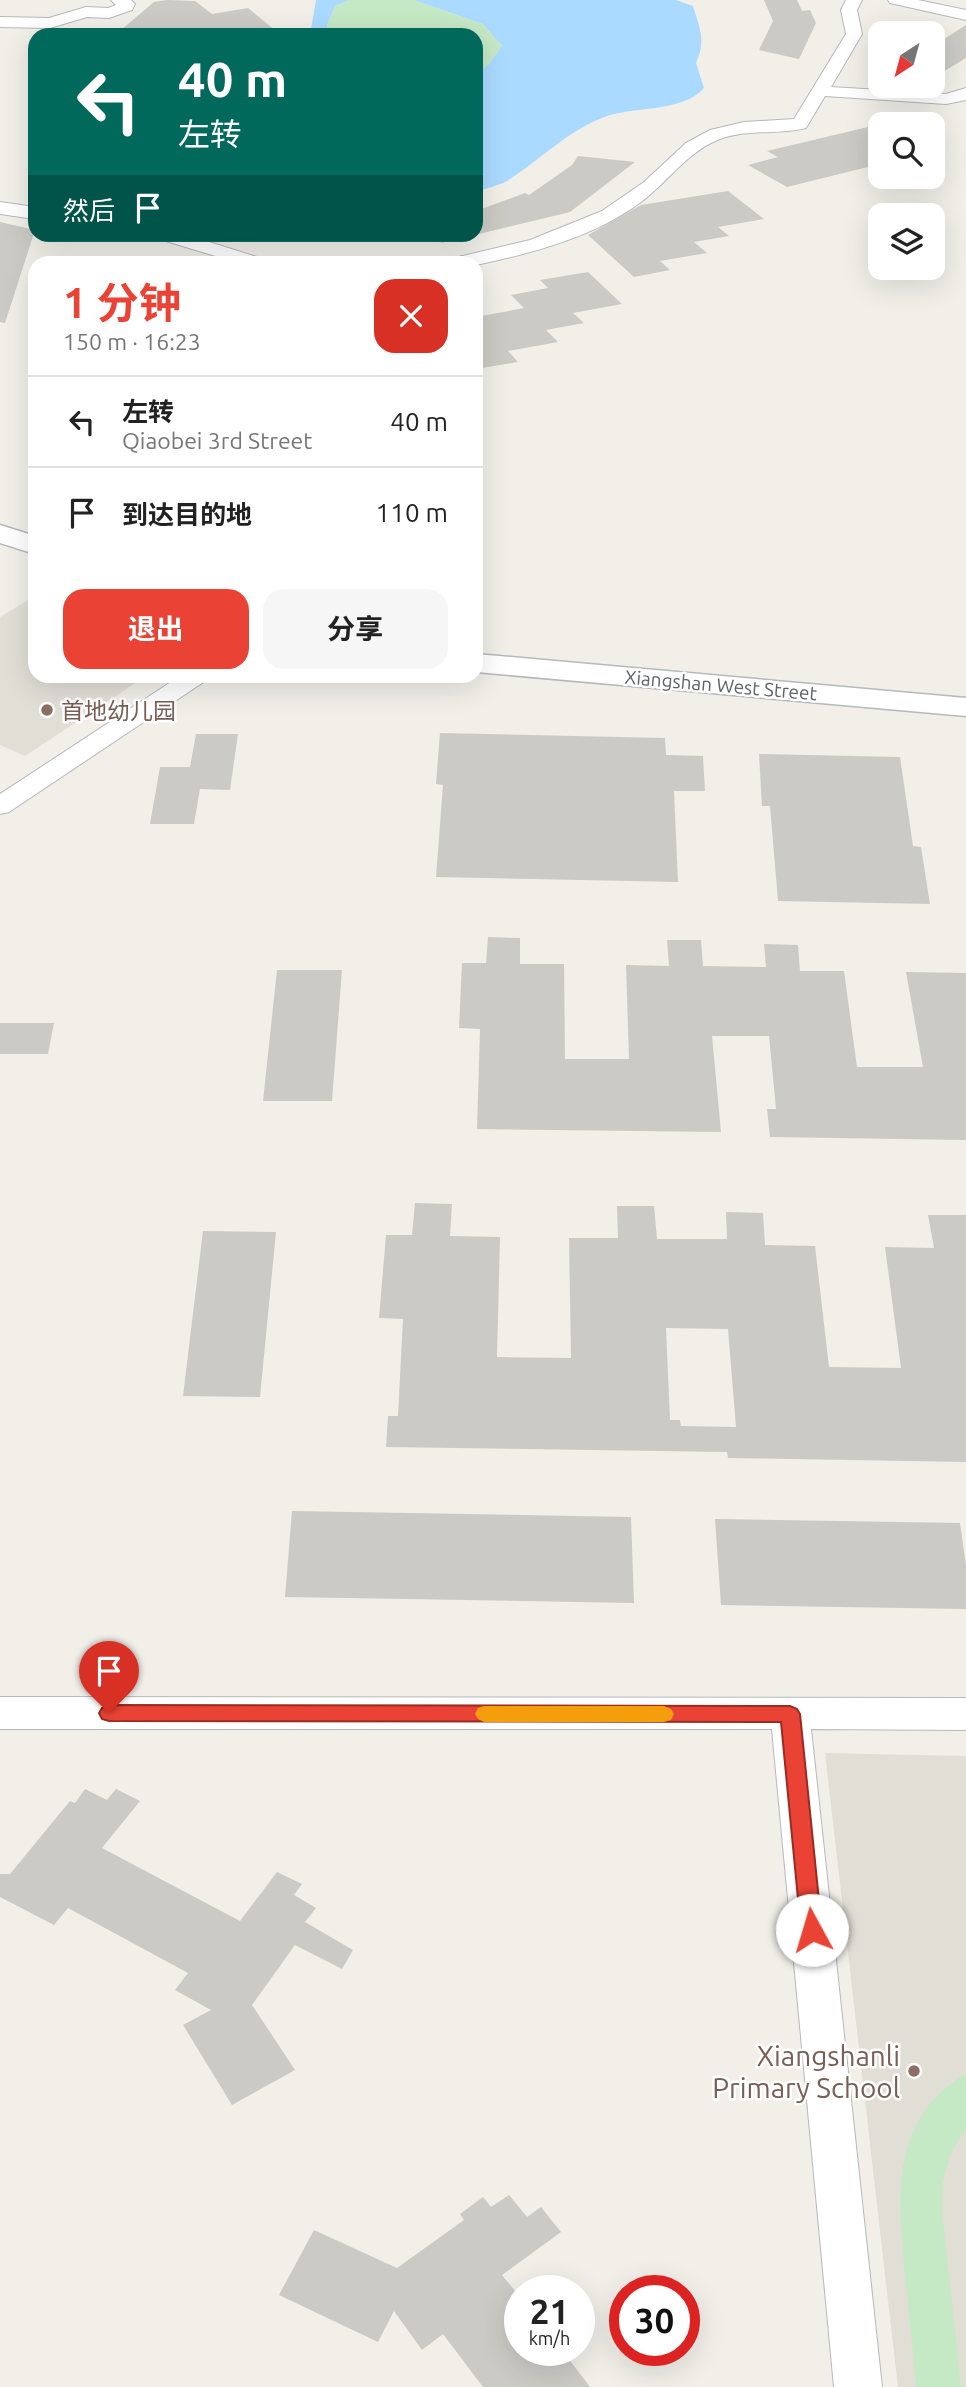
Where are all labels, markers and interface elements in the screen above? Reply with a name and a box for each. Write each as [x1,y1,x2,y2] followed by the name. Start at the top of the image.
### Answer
[868,21,945,98] north arrow
[868,21,945,280] map controls
[178,51,287,106] text: 40 m
[63,56,154,147] icon: left
[868,112,945,189] button: search
[178,116,242,152] text: 左转
[129,189,167,227] icon: arrive
[63,196,115,225] text: 然后
[868,203,945,280] button: layers
[63,279,181,326] text: 1 分钟
[374,279,448,353] button: close
[63,329,201,354] text: 150 m · 16:23
[122,397,174,426] text: 左转
[63,403,101,441] icon: left
[390,407,448,436] text: 40 m
[122,428,312,453] text: Qiaobei 3rd Street
[63,494,101,532] icon: arrive
[376,498,448,527] text: 110 m
[122,500,252,529] text: 到达目的地
[63,589,249,669] button: 退出
[263,589,448,669] button: 分享
[624,666,819,704] street label: Xiangshan West Street
[61,698,176,723] place label: 首地幼儿园
[39,702,55,718] marker: 首地幼儿园
[79,1641,139,1713] pin
[90,1652,128,1690] icon: arrive
[775,1893,849,1967] position arrow
[712,2040,900,2103] place label: Xiangshanli Primary School
[906,2063,922,2079] marker: Xiangshanli Primary School
[609,2275,700,2366] speed limit sign: 30
[530,2291,569,2331] text: 21
[529,2328,570,2348] text: km/h

